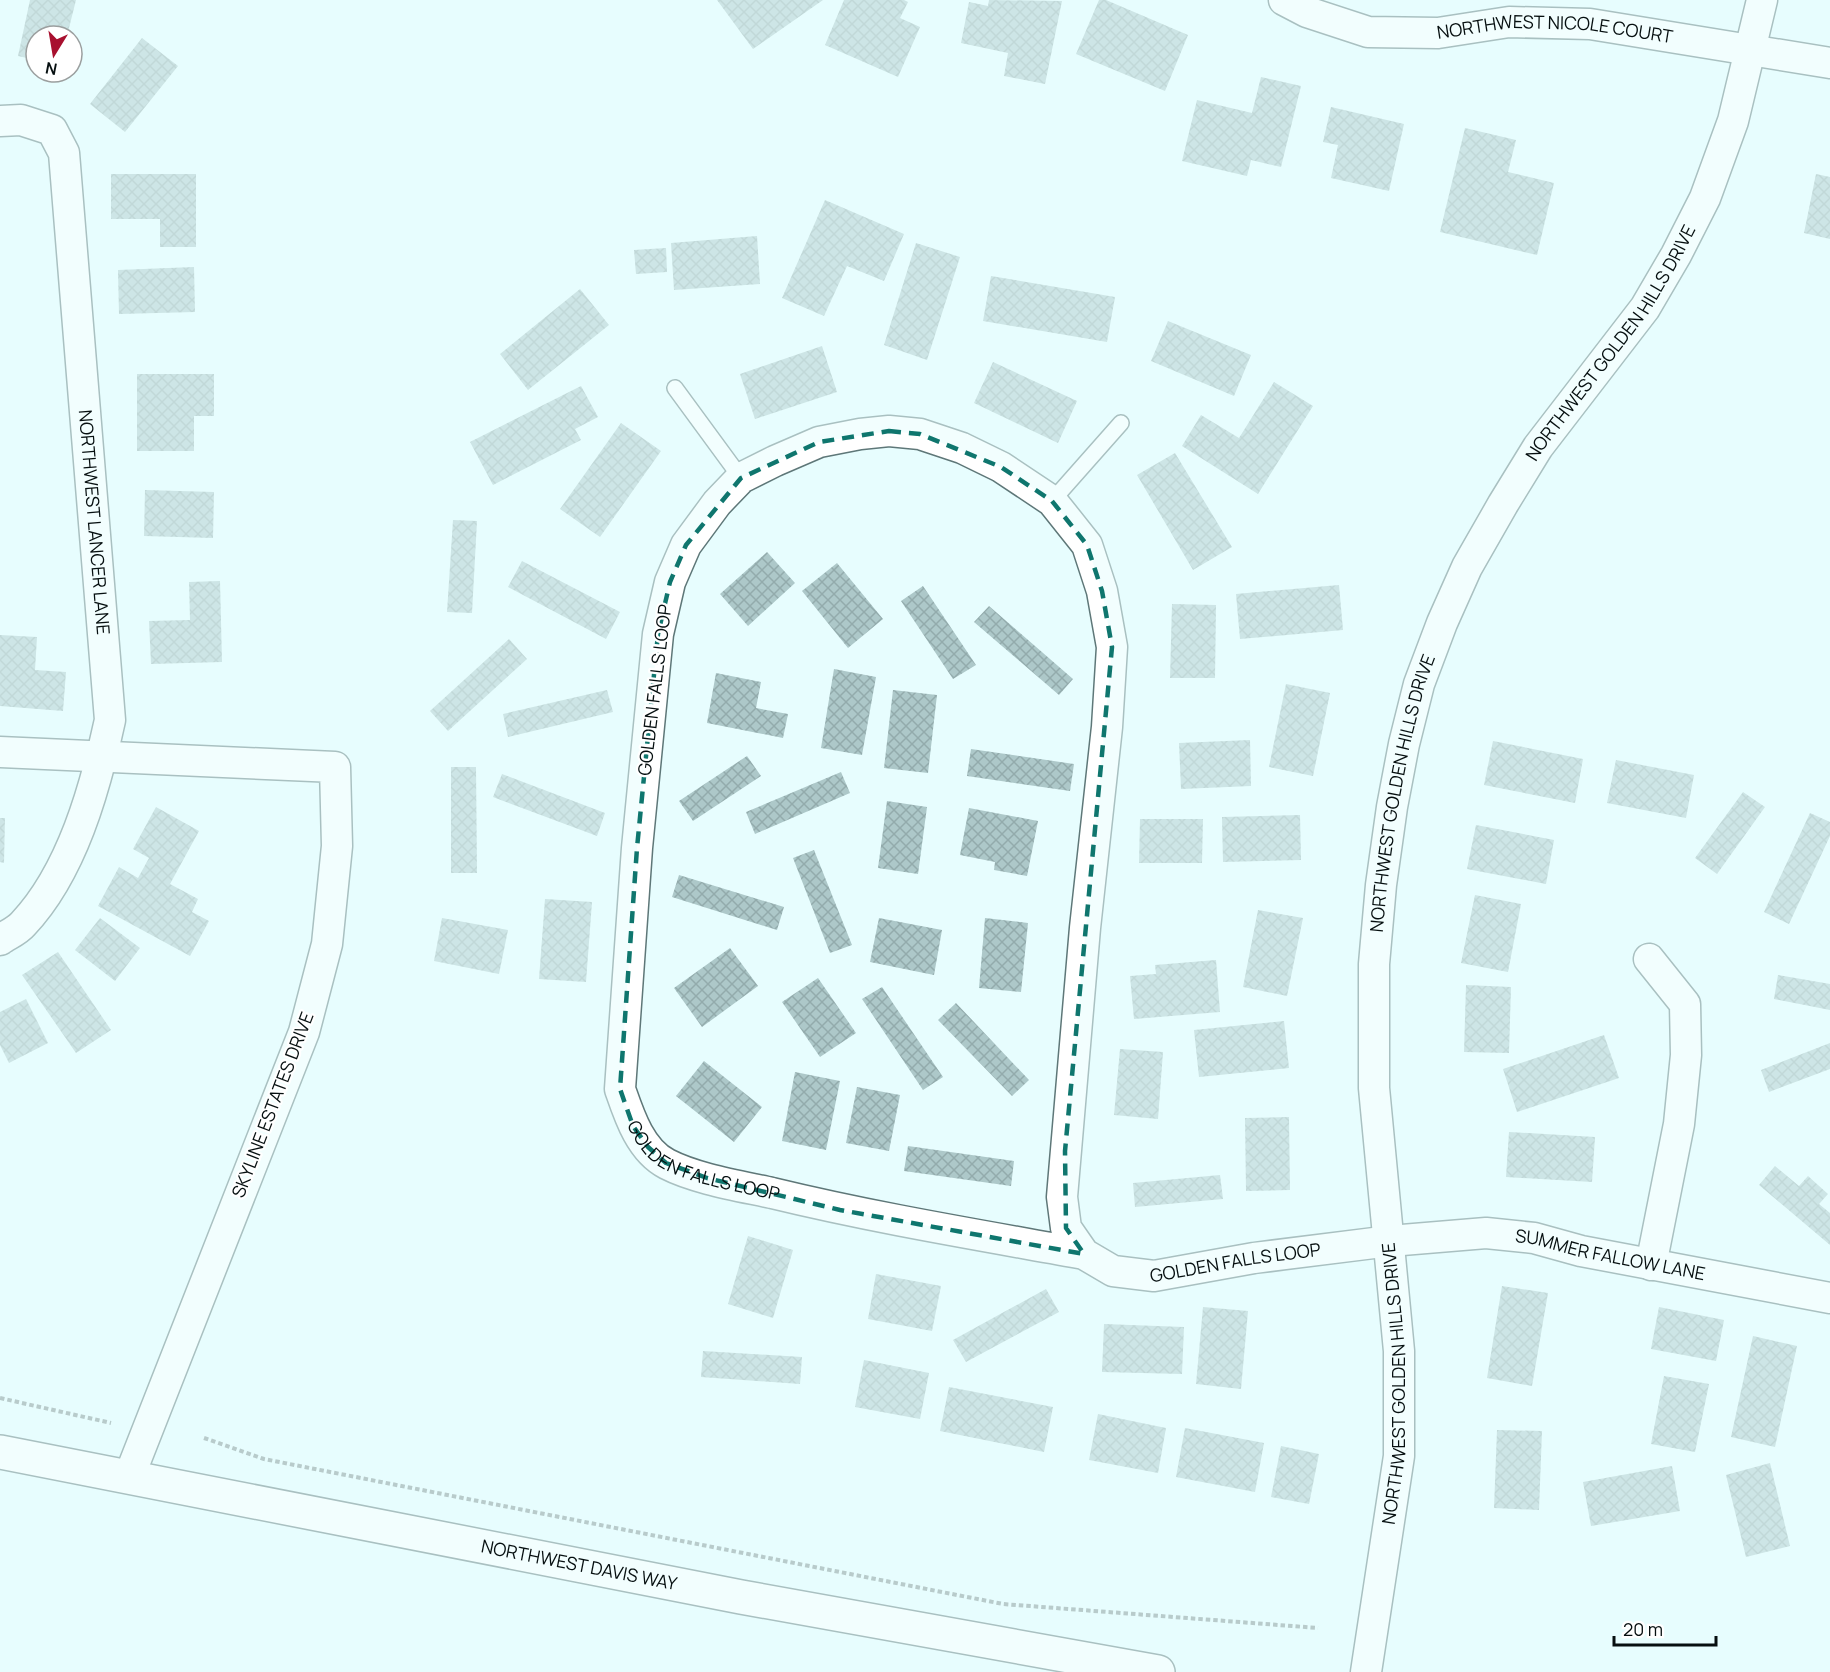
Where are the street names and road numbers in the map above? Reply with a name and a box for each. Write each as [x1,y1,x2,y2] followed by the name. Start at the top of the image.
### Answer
[1435,9,1675,48] street label: NORTHWEST NICOLE COURT
[1519,221,1700,465] street label: NORTHWEST GOLDEN HILLS DRIVE
[74,409,116,636] street label: NORTHWEST LANCER LANE
[632,603,676,777] street label: GOLDEN FALLS LOOP
[1364,651,1440,933] street label: NORTHWEST GOLDEN HILLS DRIVE
[226,1008,319,1201] street label: SKYLINE ESTATES DRIVE
[622,1116,782,1205] street label: GOLDEN FALLS LOOP
[1514,1223,1707,1285] street label: SUMMER FALLOW LANE
[1148,1237,1322,1288] street label: GOLDEN FALLS LOOP
[1376,1241,1411,1526] street label: NORTHWEST GOLDEN HILLS DRIVE
[479,1533,680,1595] street label: NORTHWEST DAVIS WAY

